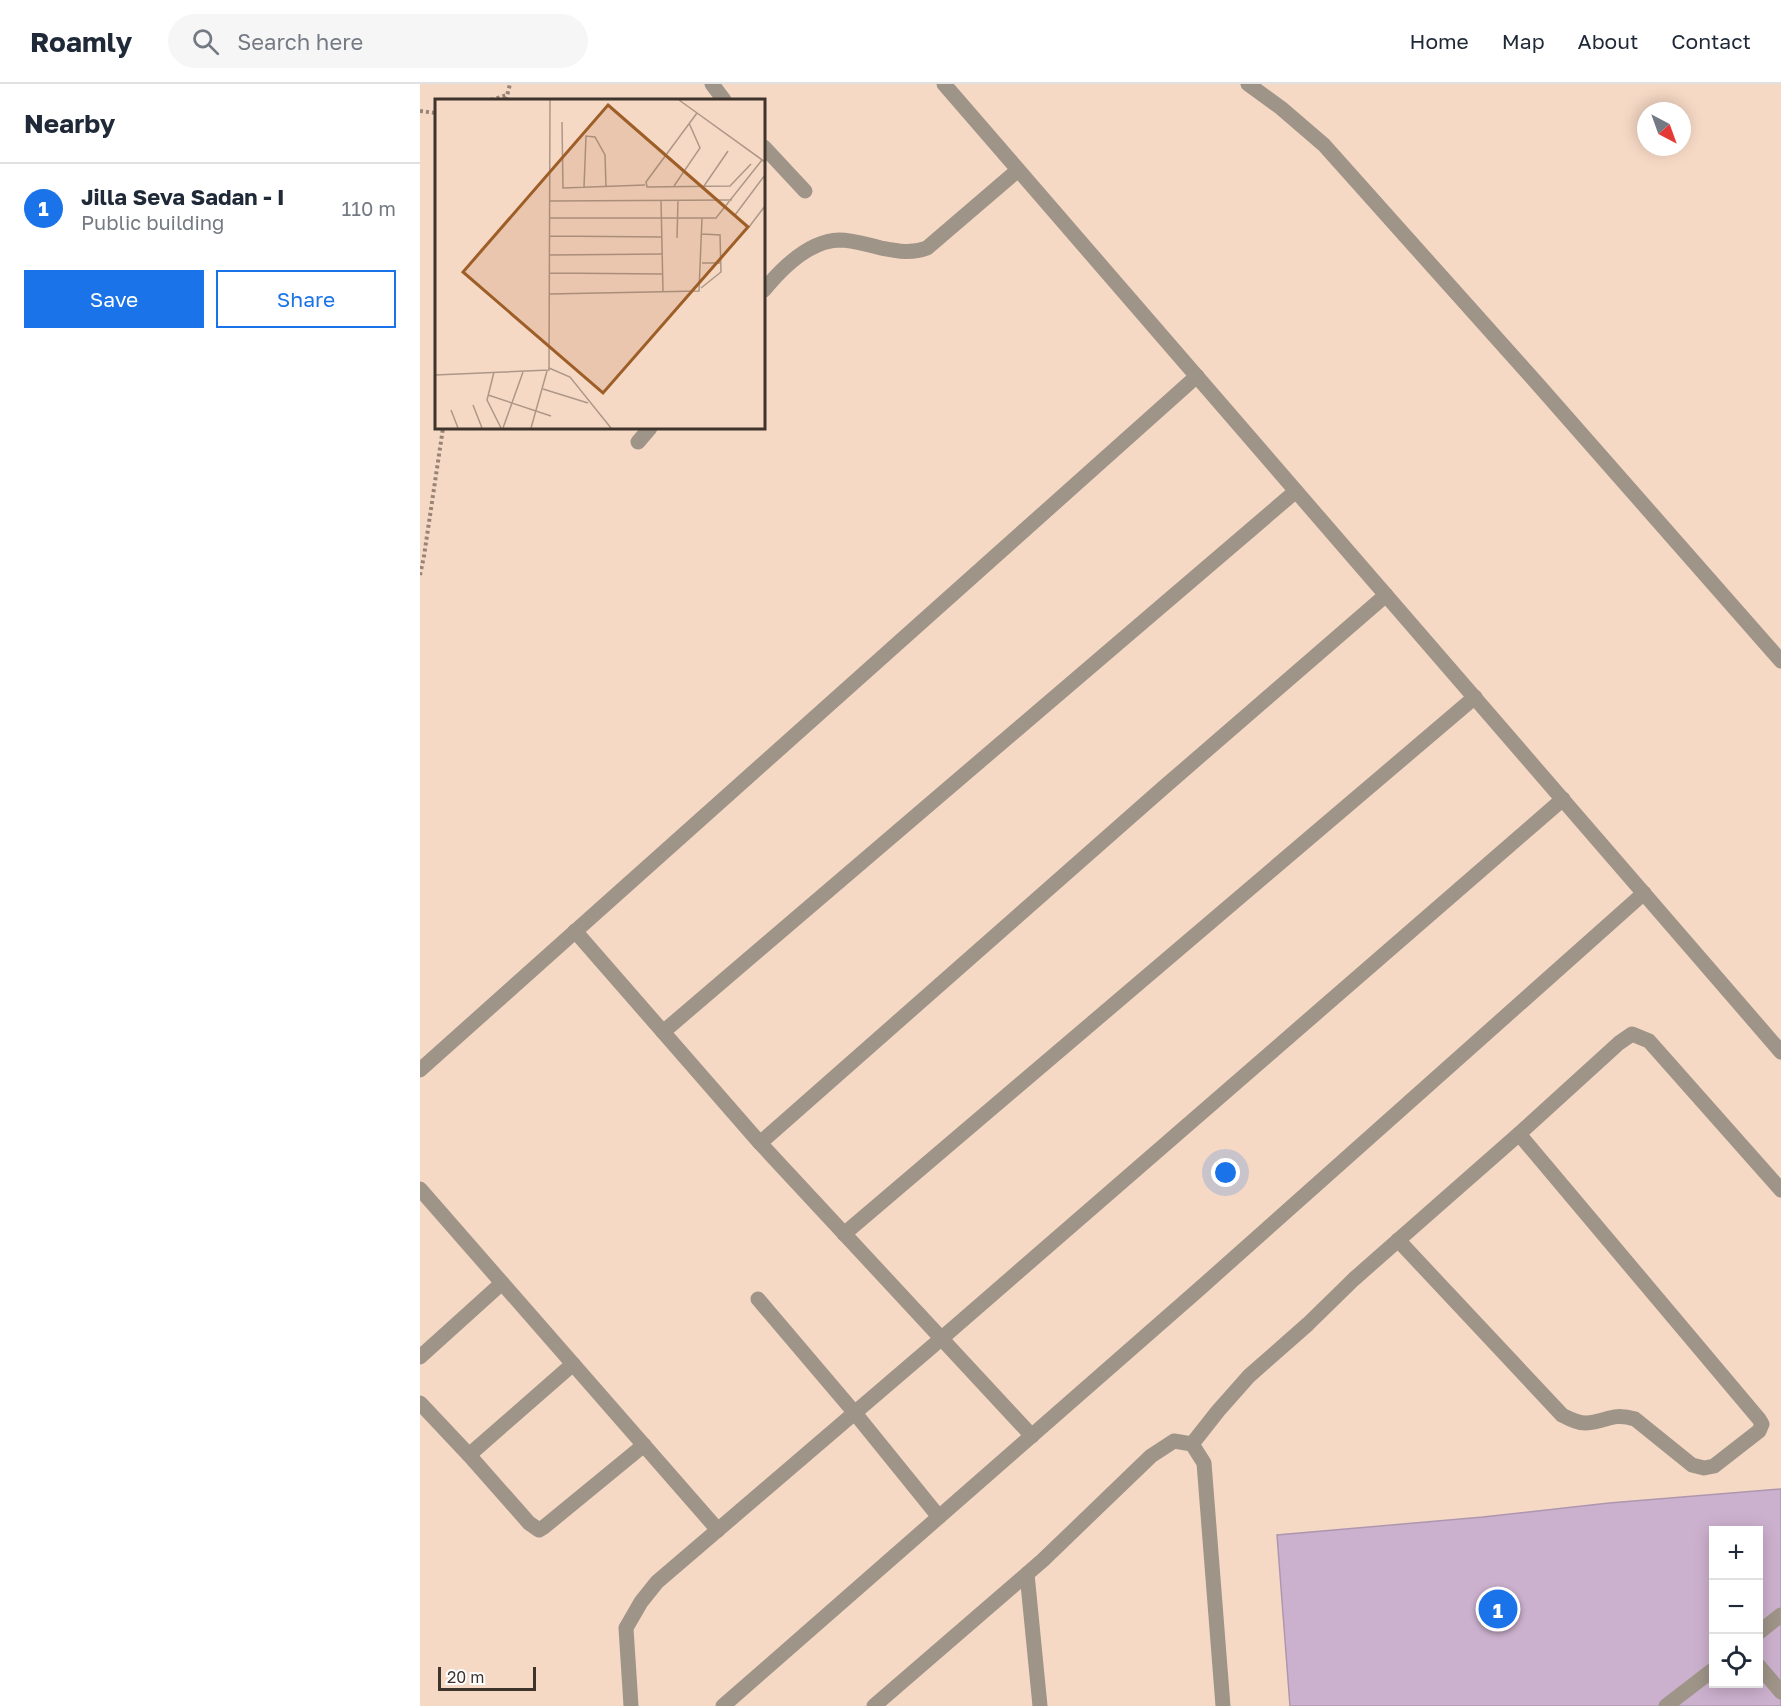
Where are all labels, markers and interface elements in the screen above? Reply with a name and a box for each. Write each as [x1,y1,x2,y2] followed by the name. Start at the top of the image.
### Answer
[168,14,588,68] search box
[30,25,132,58] text: Roamly
[189,25,222,58] icon: search
[237,28,363,55] text: Search here
[1409,28,1469,54] text: Home
[1502,28,1545,54] text: Map
[1578,28,1638,54] text: About
[1671,28,1751,54] text: Contact
[435,99,765,429] inset map
[1637,102,1691,156] north arrow
[24,108,115,139] text: Nearby
[81,183,285,210] text: Jilla Seva Sadan - I
[38,196,49,220] text: 1
[342,196,396,220] text: 110 m
[81,210,224,234] text: Public building
[24,270,204,328] button: Save
[216,270,396,328] button: Share
[1211,1158,1240,1187] your location
[1709,1526,1763,1688] map controls
[1709,1526,1763,1580] button: +
[1709,1580,1763,1634] button: −
[1478,1586,1518,1631] pin: 1
[1709,1634,1763,1688] button: locate
[438,1664,536,1692] scale bar
[447,1667,484,1687] text: 20 m

